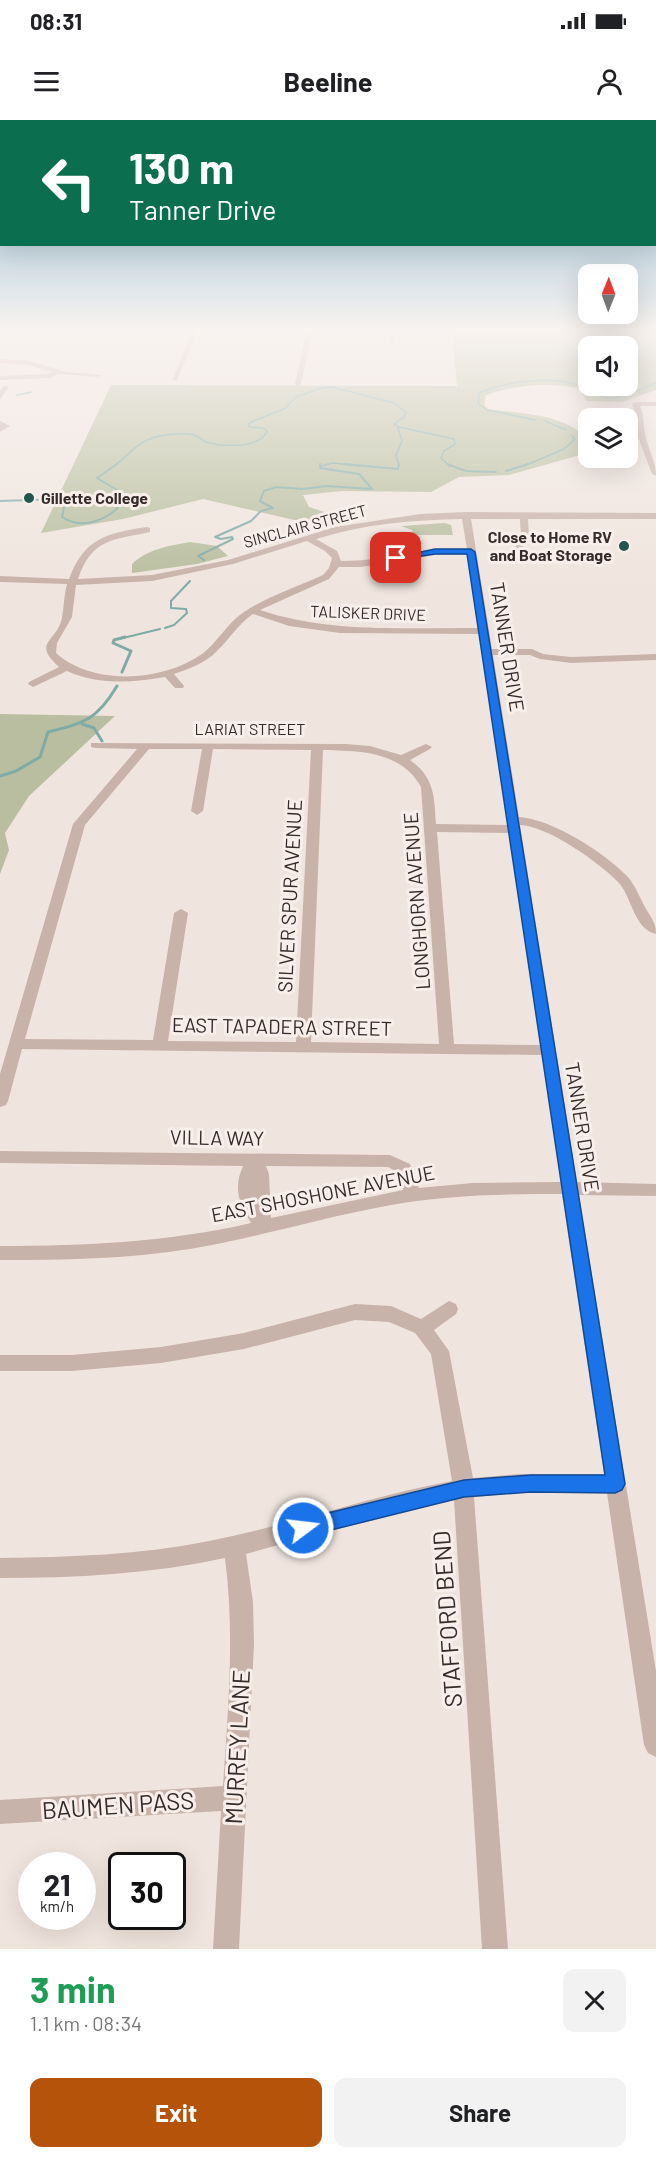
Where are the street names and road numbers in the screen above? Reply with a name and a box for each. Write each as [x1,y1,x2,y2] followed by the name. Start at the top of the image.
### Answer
[241,500,369,551] street label: SINCLAIR STREET
[486,580,530,713] street label: TANNER DRIVE
[310,601,426,624] street label: TALISKER DRIVE
[195,719,305,738] street label: LARIAT STREET
[272,799,306,993] street label: SILVER SPUR AVENUE
[398,811,434,991] street label: LONGHORN AVENUE
[172,1012,392,1040] street label: EAST TAPADERA STREET
[561,1060,605,1193] street label: TANNER DRIVE
[170,1124,264,1150] street label: VILLA WAY
[209,1160,437,1226] street label: EAST SHOSHONE AVENUE
[426,1530,467,1708] street label: STAFFORD BEND
[218,1669,255,1825] street label: MURREY LANE
[41,1785,195,1824] street label: BAUMEN PASS

